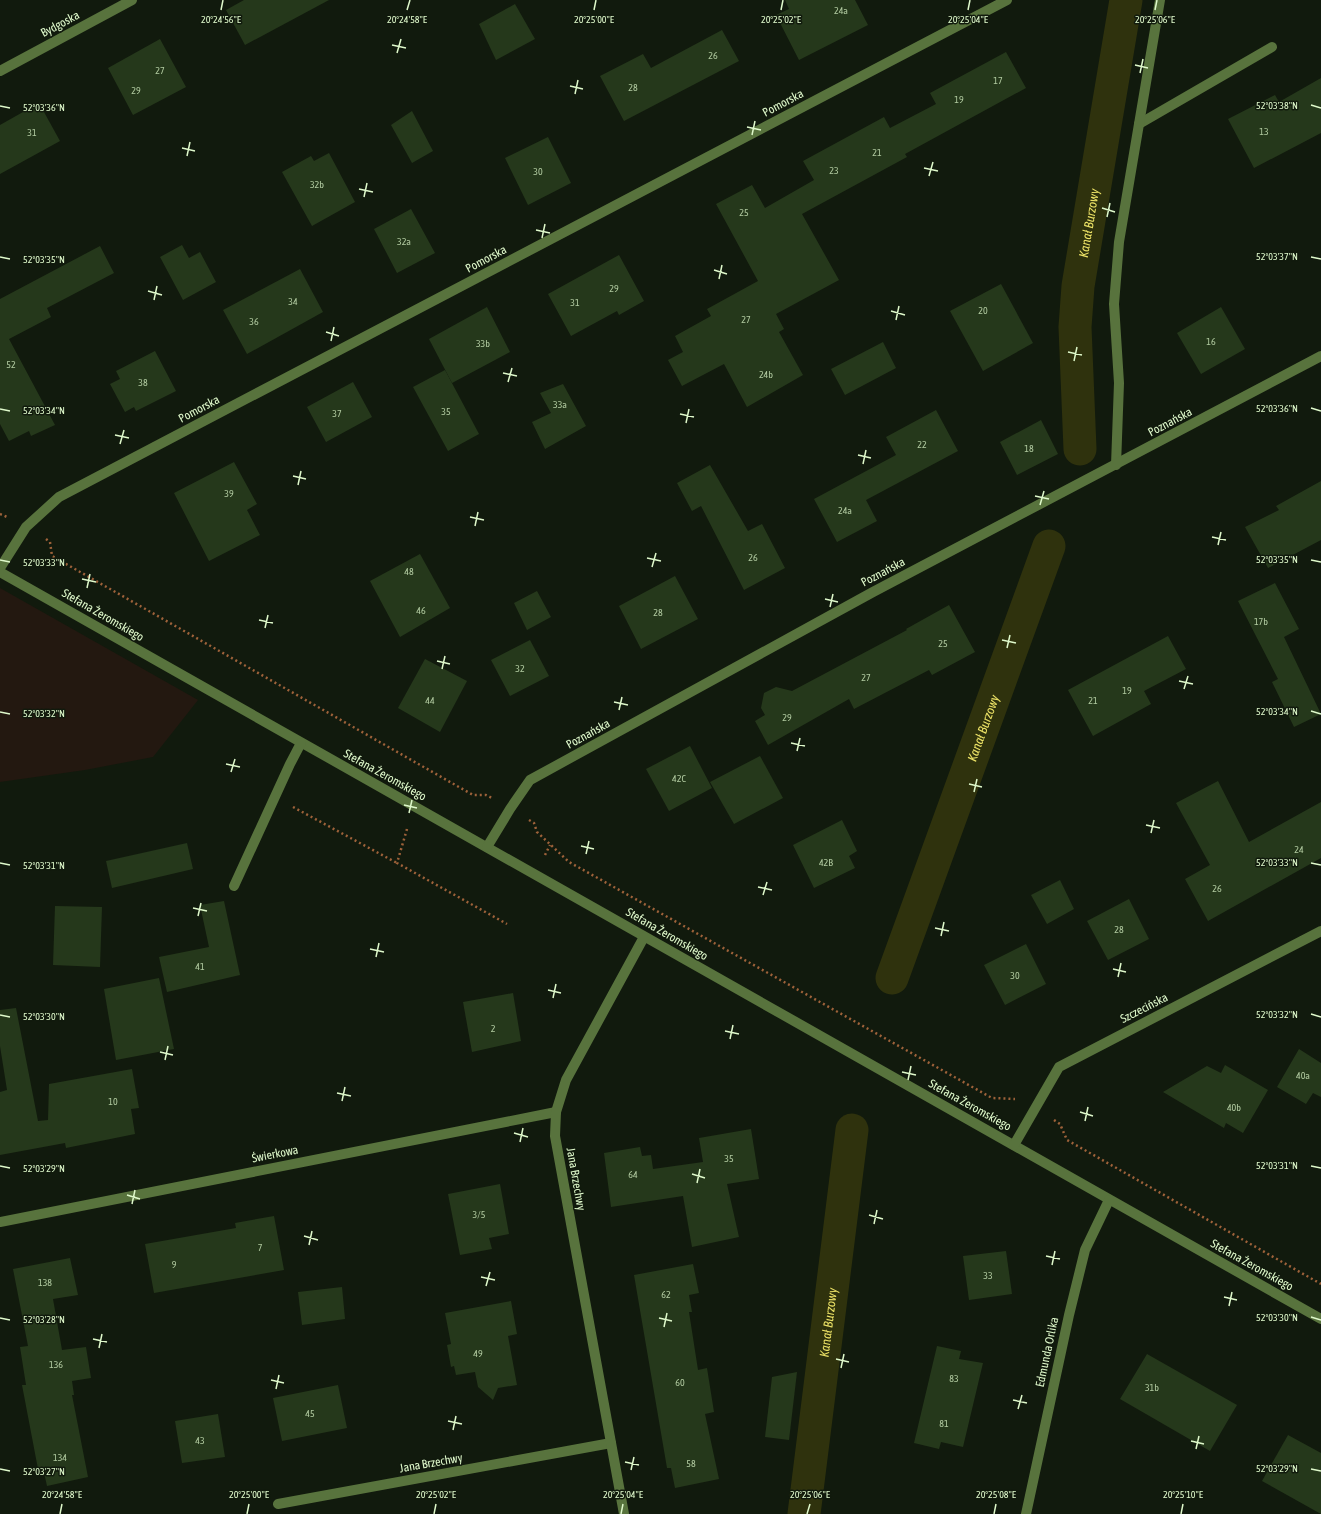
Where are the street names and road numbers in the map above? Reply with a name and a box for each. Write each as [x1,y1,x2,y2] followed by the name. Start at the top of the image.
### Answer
[38,8,82,40] street label: Bydgoska
[760,86,806,120] street label: Pomorska
[463,242,509,276] street label: Pomorska
[176,392,222,426] street label: Pomorska
[1146,405,1194,439] street label: Poznańska
[859,555,907,589] street label: Poznańska
[60,586,147,644] street label: Stefana Żeromskiego
[564,716,612,752] street label: Poznańska
[341,746,429,804] street label: Stefana Żeromskiego
[624,905,711,963] street label: Stefana Żeromskiego
[1118,990,1170,1026] street label: Szczecińska
[926,1076,1014,1134] street label: Stefana Żeromskiego
[251,1143,299,1165] street label: Świerkowa
[564,1146,588,1212] street label: Jana Brzechwy
[1208,1236,1296,1294] street label: Stefana Żeromskiego
[1033,1316,1061,1388] street label: Edmunda Orlika
[398,1451,464,1475] street label: Jana Brzechwy

